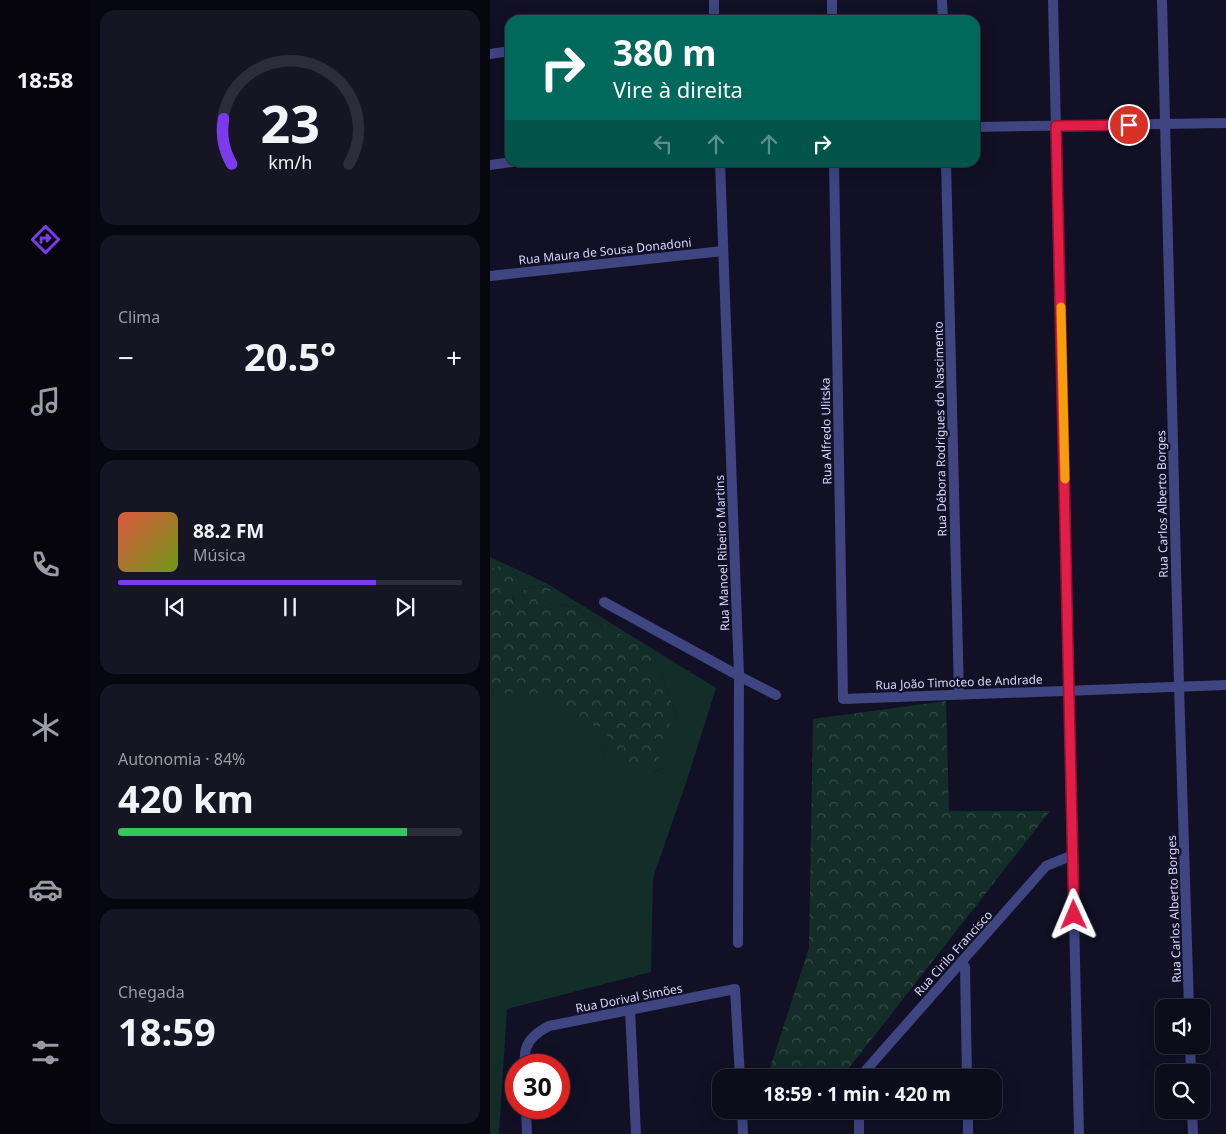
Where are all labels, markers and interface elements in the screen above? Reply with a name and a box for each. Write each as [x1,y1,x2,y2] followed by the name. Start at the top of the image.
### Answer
[613,29,716,76] text: 380 m
[530,35,595,100] icon: right
[17,64,73,94] text: 18:58
[613,74,743,104] text: Vire à direita
[260,87,320,158] text: 23
[1108,104,1150,146] pin
[1115,111,1143,139] icon: arrive
[649,130,677,158] icon: left
[702,130,730,158] icon: ahead
[755,130,783,158] icon: ahead
[808,130,836,158] icon: right
[268,150,312,174] text: km/h
[28,222,63,257] icon: directions
[518,233,692,269] street label: Rua Maura de Sousa Donadoni
[118,306,160,328] text: Clima
[930,321,950,537] street label: Rua Débora Rodrigues do Nascimento
[244,330,336,382] text: 20.5°
[118,338,134,376] text: −
[446,338,462,376] text: +
[817,377,835,485] street label: Rua Alfredo Ulitska
[28,384,63,419] icon: music
[1152,430,1172,578] street label: Rua Carlos Alberto Borges
[711,474,733,631] street label: Rua Manoel Ribeiro Martins
[193,518,264,544] text: 88.2 FM
[193,544,246,566] text: Música
[28,547,63,582] icon: phone
[161,593,189,621] icon: previous
[276,593,304,621] icon: pause
[391,593,419,621] icon: next
[875,671,1043,693] street label: Rua João Timoteo de Andrade
[28,710,63,745] icon: climate
[118,748,245,770] text: Autonomia · 84%
[118,772,254,824] text: 420 km
[1163,835,1185,983] street label: Rua Carlos Alberto Borges
[28,872,63,907] icon: car
[1047,888,1099,940] position arrow
[910,907,996,999] street label: Rua Cirilo Francisco
[574,979,684,1017] street label: Rua Dorival Simões
[118,981,185,1003] text: Chegada
[1155,999,1210,1119] map controls
[1155,999,1210,1054] button: sound
[118,1005,216,1057] text: 18:59
[28,1035,63,1070] icon: filters
[505,1054,570,1119] speed limit sign: 30
[1155,1064,1210,1119] button: search
[763,1081,951,1107] text: 18:59 · 1 min · 420 m

